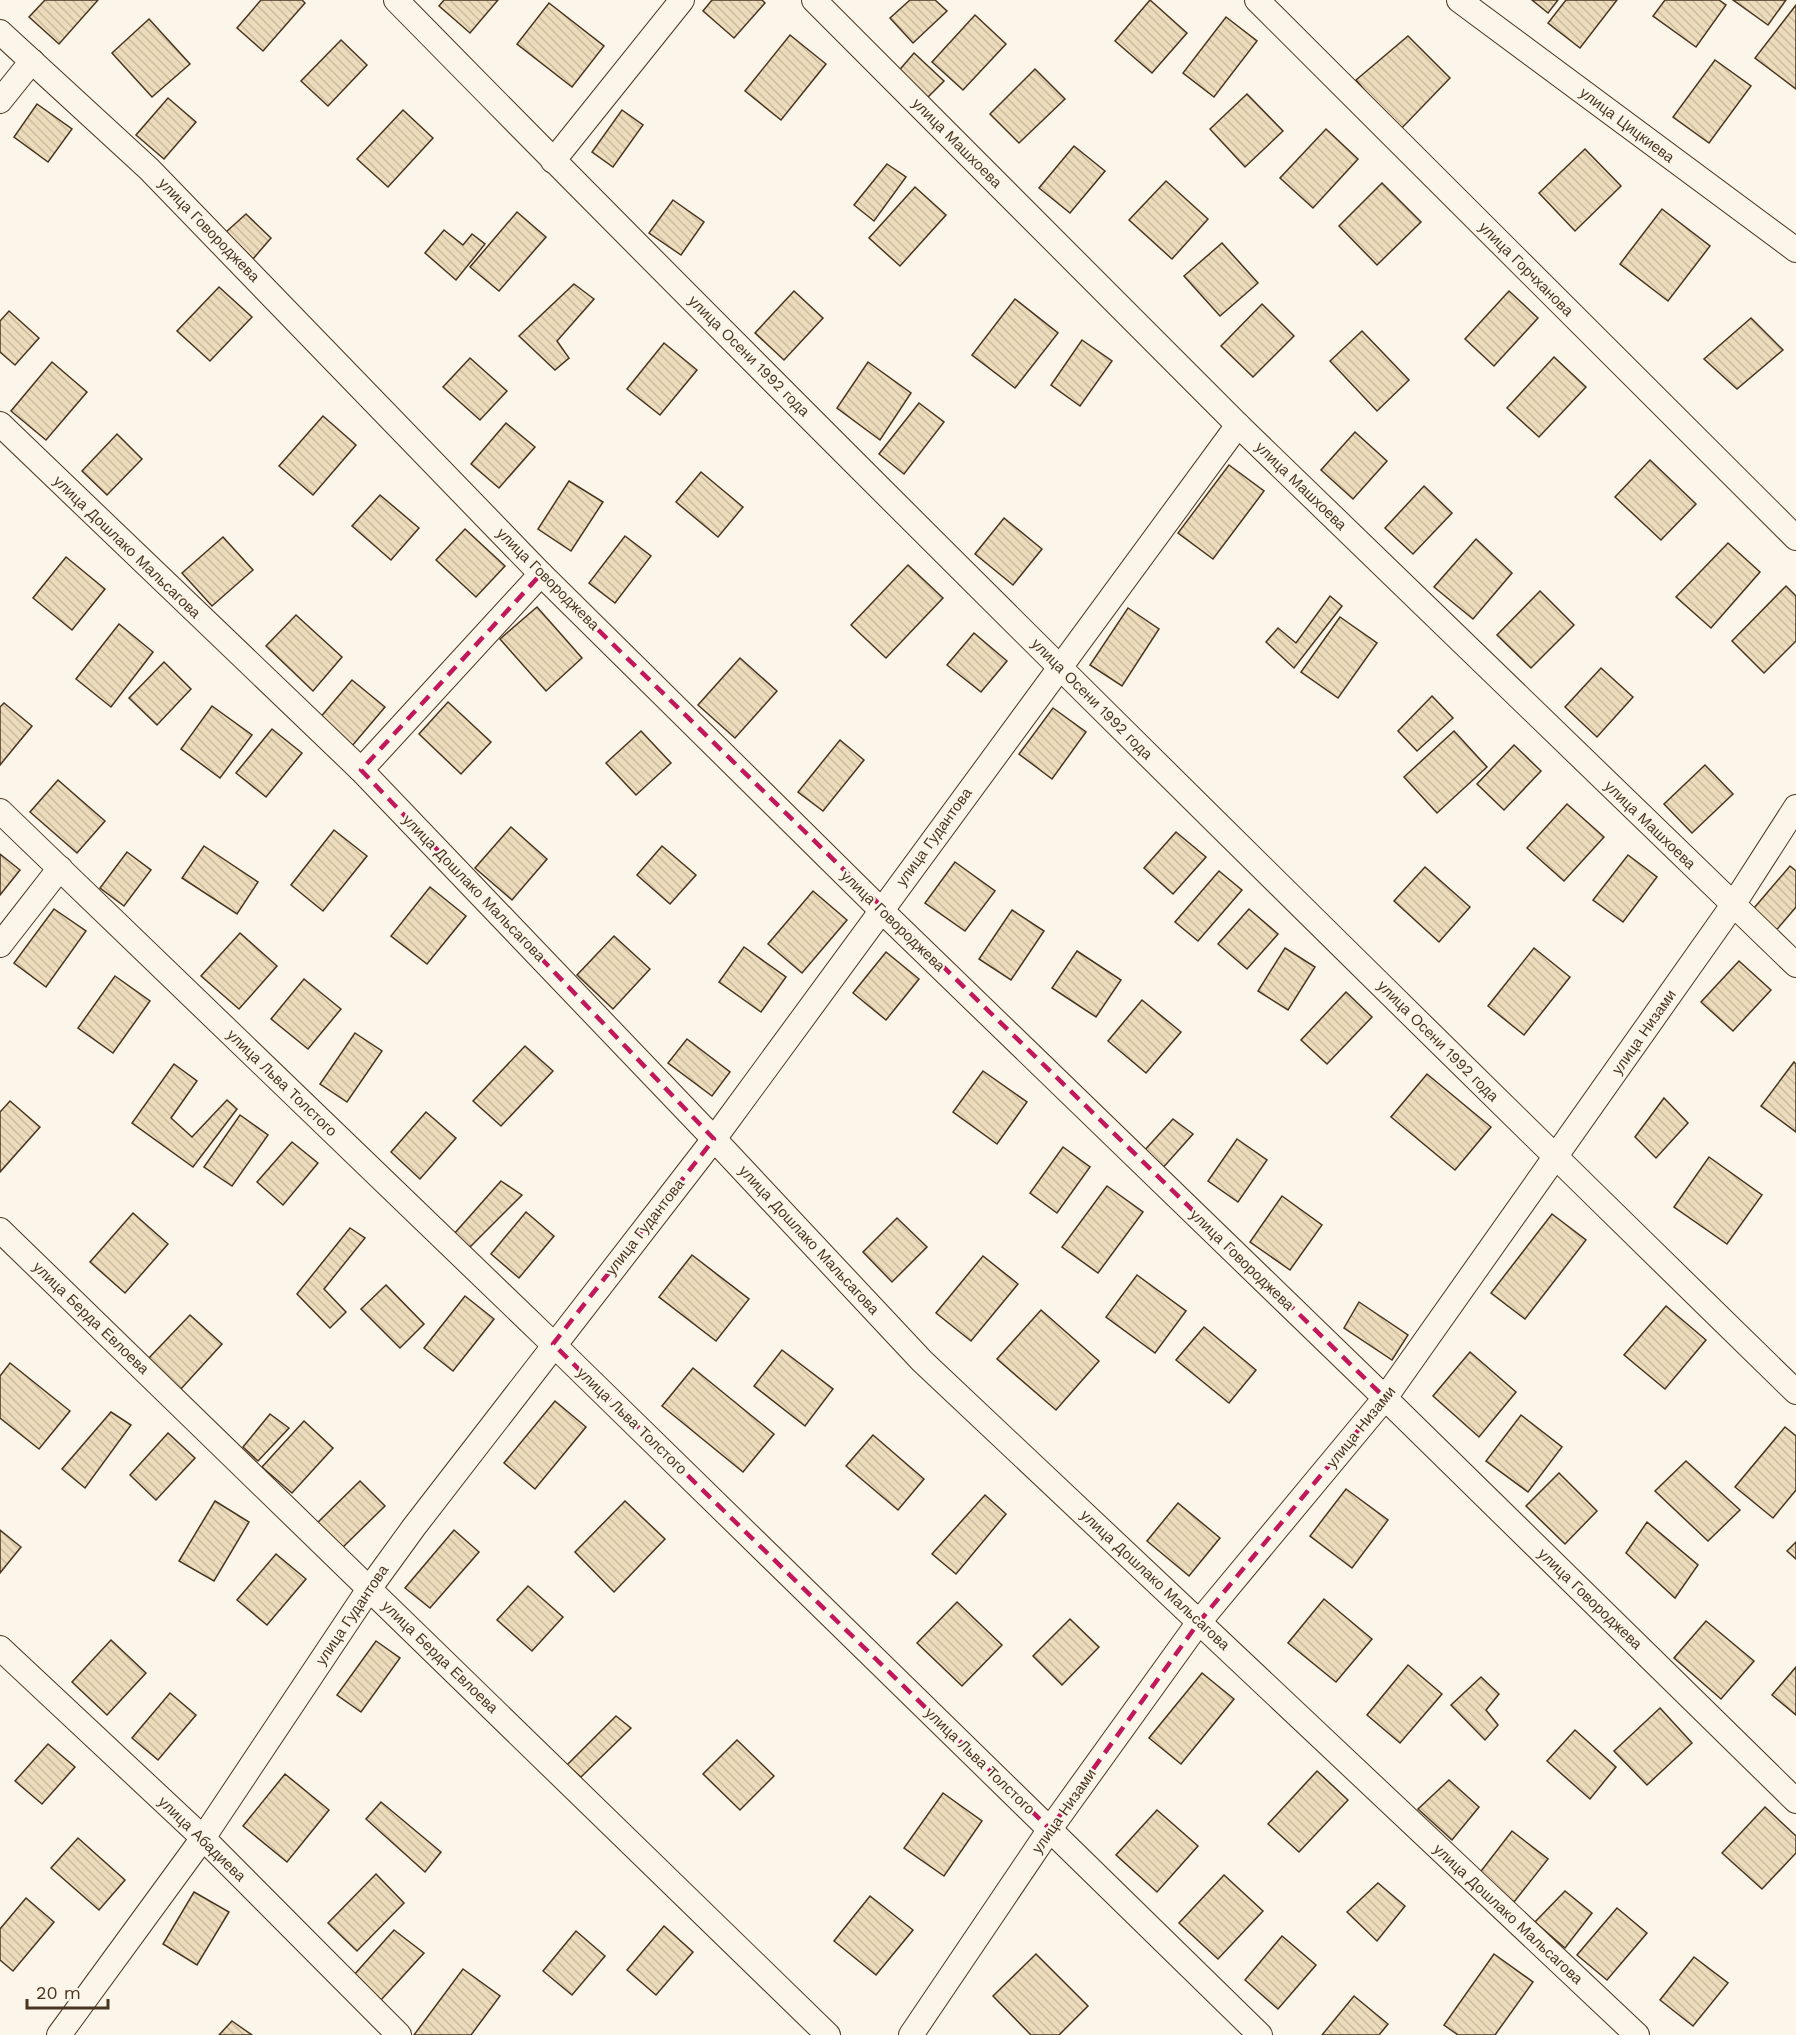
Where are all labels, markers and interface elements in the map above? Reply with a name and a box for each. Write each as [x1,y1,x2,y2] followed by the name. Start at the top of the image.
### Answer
[1576,84,1678,167] street label: улица Цицкиева
[908,94,1006,192] street label: улица Машхоева
[155,174,264,286] street label: улица Говороджева
[1475,218,1577,320] street label: улица Горчханова
[685,292,814,421] street label: улица Осени 1992 года
[1252,438,1351,534] street label: улица Машхоева
[50,472,205,622] street label: улица Дошлако Мальсагова
[493,524,603,634] street label: улица Говороджева
[1028,635,1157,764] street label: улица Осени 1992 года
[1601,777,1700,873] street label: улица Машхоева
[892,784,976,890] street label: улица Гудантова
[399,811,549,966] street label: улица Дошлако Мальсагова
[837,867,949,976] street label: улица Говороджева
[1374,977,1503,1106] street label: улица Осени 1992 года
[1608,986,1680,1078] street label: улица Низами
[223,1026,341,1140] street label: улица Льва Толстого
[735,1162,883,1319] street label: улица Дошлако Мальсагова
[602,1175,689,1279] street label: улица Гудантова
[1186,1206,1298,1315] street label: улица Говороджева
[29,1258,153,1378] street label: улица Берда Евлоева
[573,1364,691,1478] street label: улица Льва Толстого
[1323,1383,1399,1471] street label: улица Низами
[1077,1506,1234,1654] street label: улица Дошлако Мальсагова
[1534,1545,1646,1654] street label: улица Говороджева
[312,1561,393,1669] street label: улица Гудантова
[378,1597,502,1717] street label: улица Берда Евлоева
[921,1704,1039,1818] street label: улица Льва Толстого
[1028,1765,1100,1857] street label: улица Низами
[155,1793,250,1886] street label: улица Абадиева
[1430,1840,1587,1988] street label: улица Дошлако Мальсагова
[27,1972,108,2010] scale bar
[36,1982,81,2003] text: 20 m

